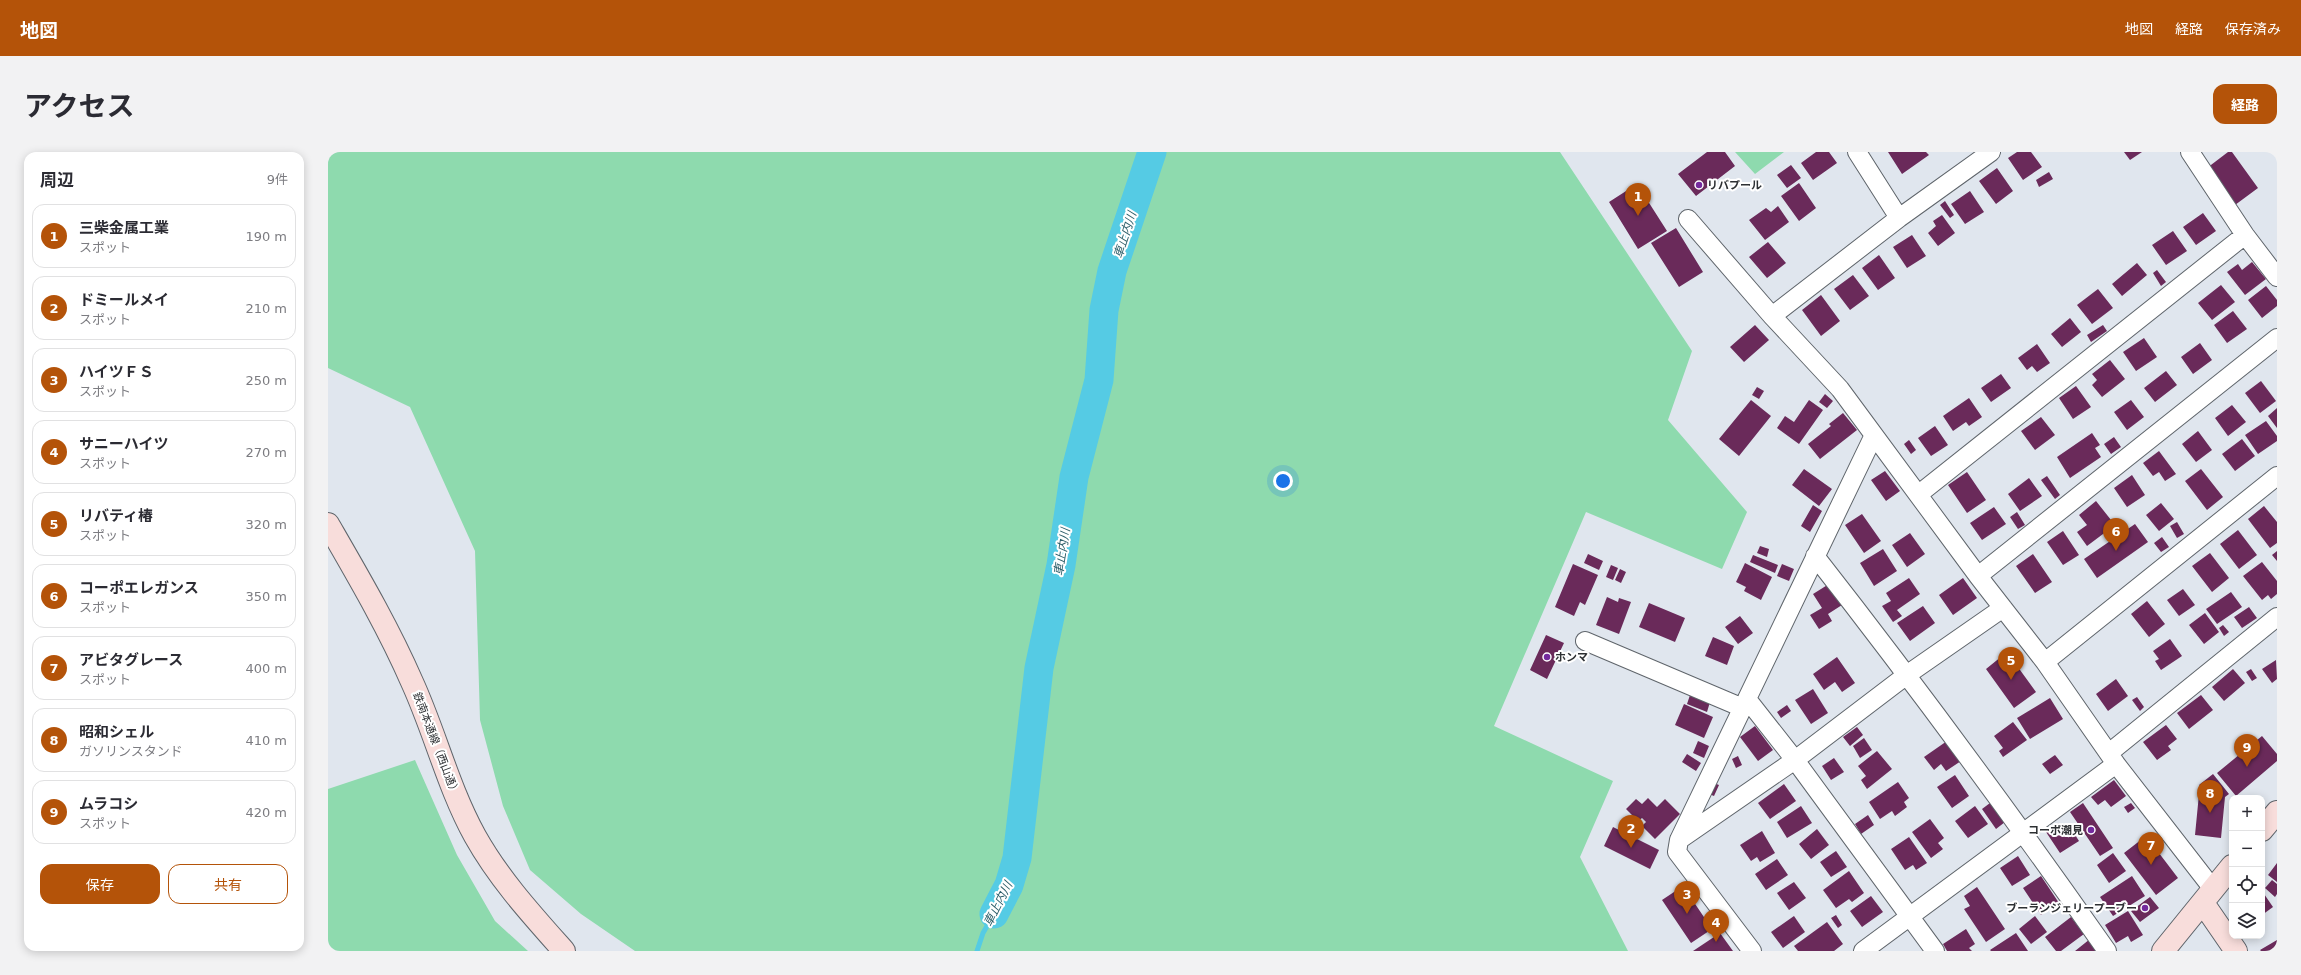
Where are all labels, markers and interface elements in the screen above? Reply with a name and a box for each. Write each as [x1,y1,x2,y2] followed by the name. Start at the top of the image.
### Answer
[20,19,58,41] text: 地図
[2125,21,2153,37] text: 地図
[2175,21,2203,37] text: 経路
[2225,21,2281,37] text: 保存済み
[2213,84,2277,124] button: 経路
[24,90,135,123] text: アクセス
[40,170,74,190] text: 周辺
[267,172,288,187] text: 9件
[1707,179,1762,192] place label: リバプール
[1694,180,1704,190] marker: リバプール
[1625,183,1651,216] pin: 1
[1111,208,1140,260] water label: 車止内川
[79,219,169,237] text: 三柴金属工業
[49,229,59,244] text: 1
[245,229,287,244] text: 190 m
[79,240,131,255] text: スポット
[79,291,169,309] text: ドミールメイ
[49,301,59,316] text: 2
[245,301,287,316] text: 210 m
[79,312,131,327] text: スポット
[79,363,154,381] text: ハイツＦＳ
[49,373,59,388] text: 3
[245,373,287,388] text: 250 m
[79,384,131,399] text: スポット
[79,435,168,453] text: サニーハイツ
[49,445,59,460] text: 4
[245,445,287,460] text: 270 m
[79,456,131,471] text: スポット
[1273,471,1293,491] your location
[79,507,153,525] text: リバティ椿
[49,517,59,532] text: 5
[245,517,287,532] text: 320 m
[2103,518,2129,551] pin: 6
[1051,525,1073,577] water label: 車止内川
[79,528,131,543] text: スポット
[79,579,199,597] text: コーポエレガンス
[49,589,59,604] text: 6
[245,589,287,604] text: 350 m
[79,600,131,615] text: スポット
[1998,647,2024,680] pin: 5
[79,651,183,669] text: アビタグレース
[1555,651,1588,664] place label: ホンマ
[1542,652,1552,662] marker: ホンマ
[49,661,59,676] text: 7
[245,661,287,676] text: 400 m
[79,672,131,687] text: スポット
[410,690,462,798] street label: 鉄南本通線（西山通）
[79,723,154,741] text: 昭和シェル
[49,733,59,748] text: 8
[245,733,287,748] text: 410 m
[2234,734,2260,767] pin: 9
[79,744,183,759] text: ガソリンスタンド
[2197,780,2223,813] pin: 8
[79,795,138,813] text: ムラコシ
[2229,795,2265,939] map controls
[2229,795,2265,831] button: +
[49,805,59,820] text: 9
[245,805,287,820] text: 420 m
[1618,815,1644,848] pin: 2
[79,816,131,831] text: スポット
[2028,824,2083,837] place label: コーポ潮見
[2086,825,2096,835] marker: コーポ潮見
[2229,831,2265,867] button: −
[2138,832,2164,865] pin: 7
[40,864,160,904] button: 保存
[168,864,288,904] button: 共有
[2229,867,2265,903] button: locate
[981,878,1016,929] water label: 車止内川
[1674,881,1700,914] pin: 3
[2006,902,2137,915] place label: ブーランジェリープーブー
[2140,903,2150,913] marker: ブーランジェリープーブー
[2229,903,2265,939] button: layers
[1703,909,1729,942] pin: 4

